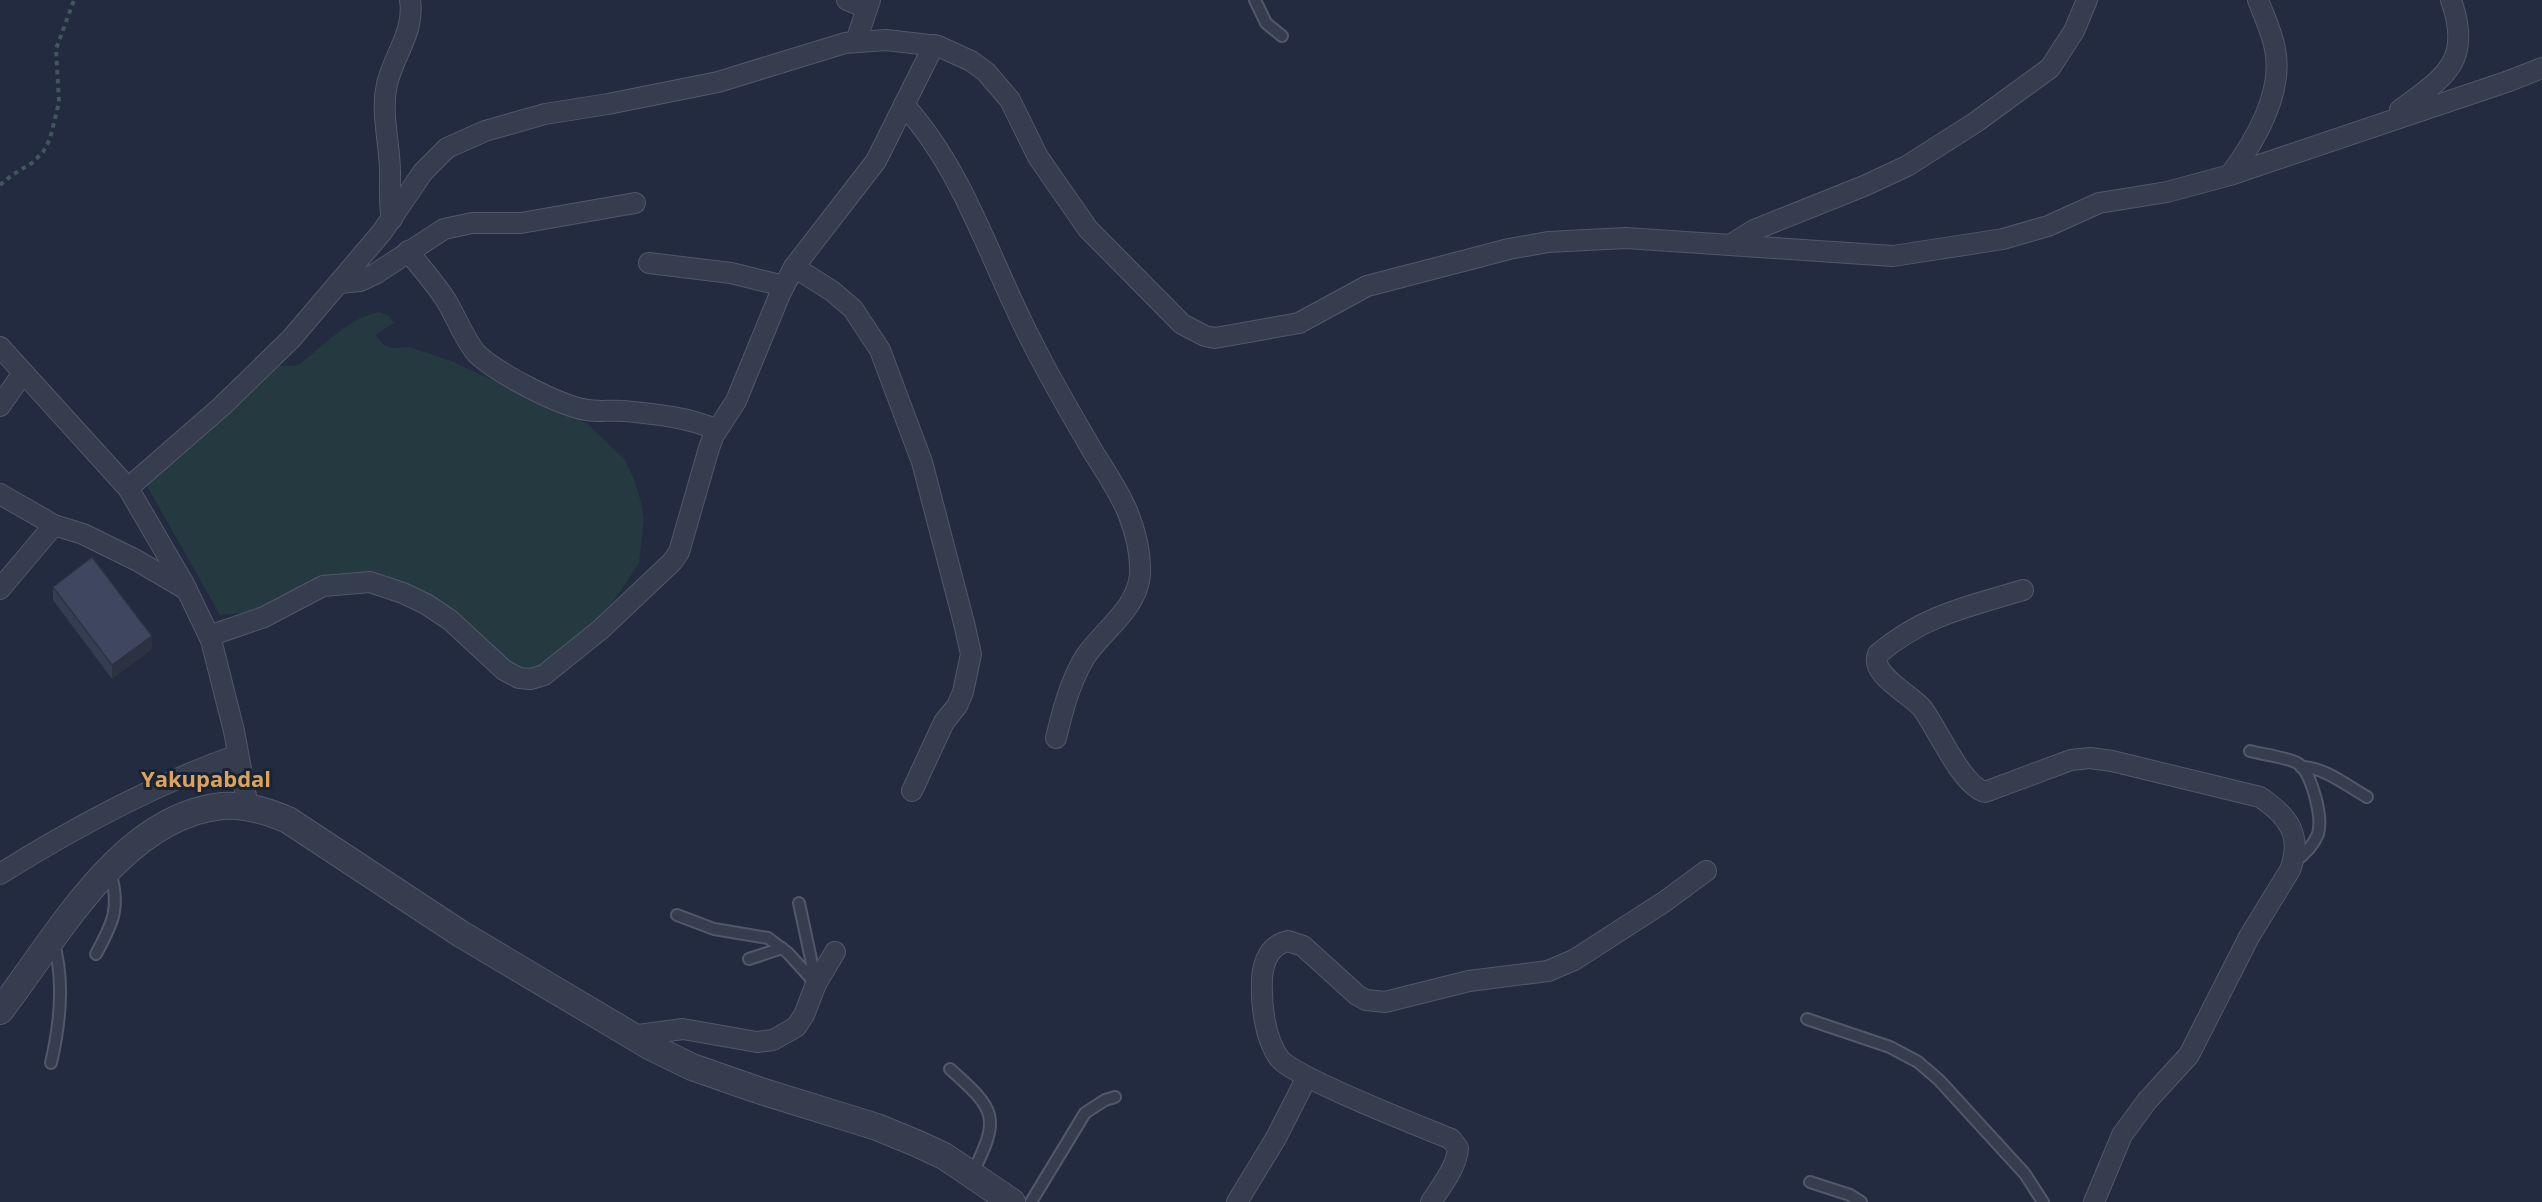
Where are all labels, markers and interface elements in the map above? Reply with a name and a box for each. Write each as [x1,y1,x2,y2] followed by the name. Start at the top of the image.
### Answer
[141,763,271,793] district label: Yakupabdal

